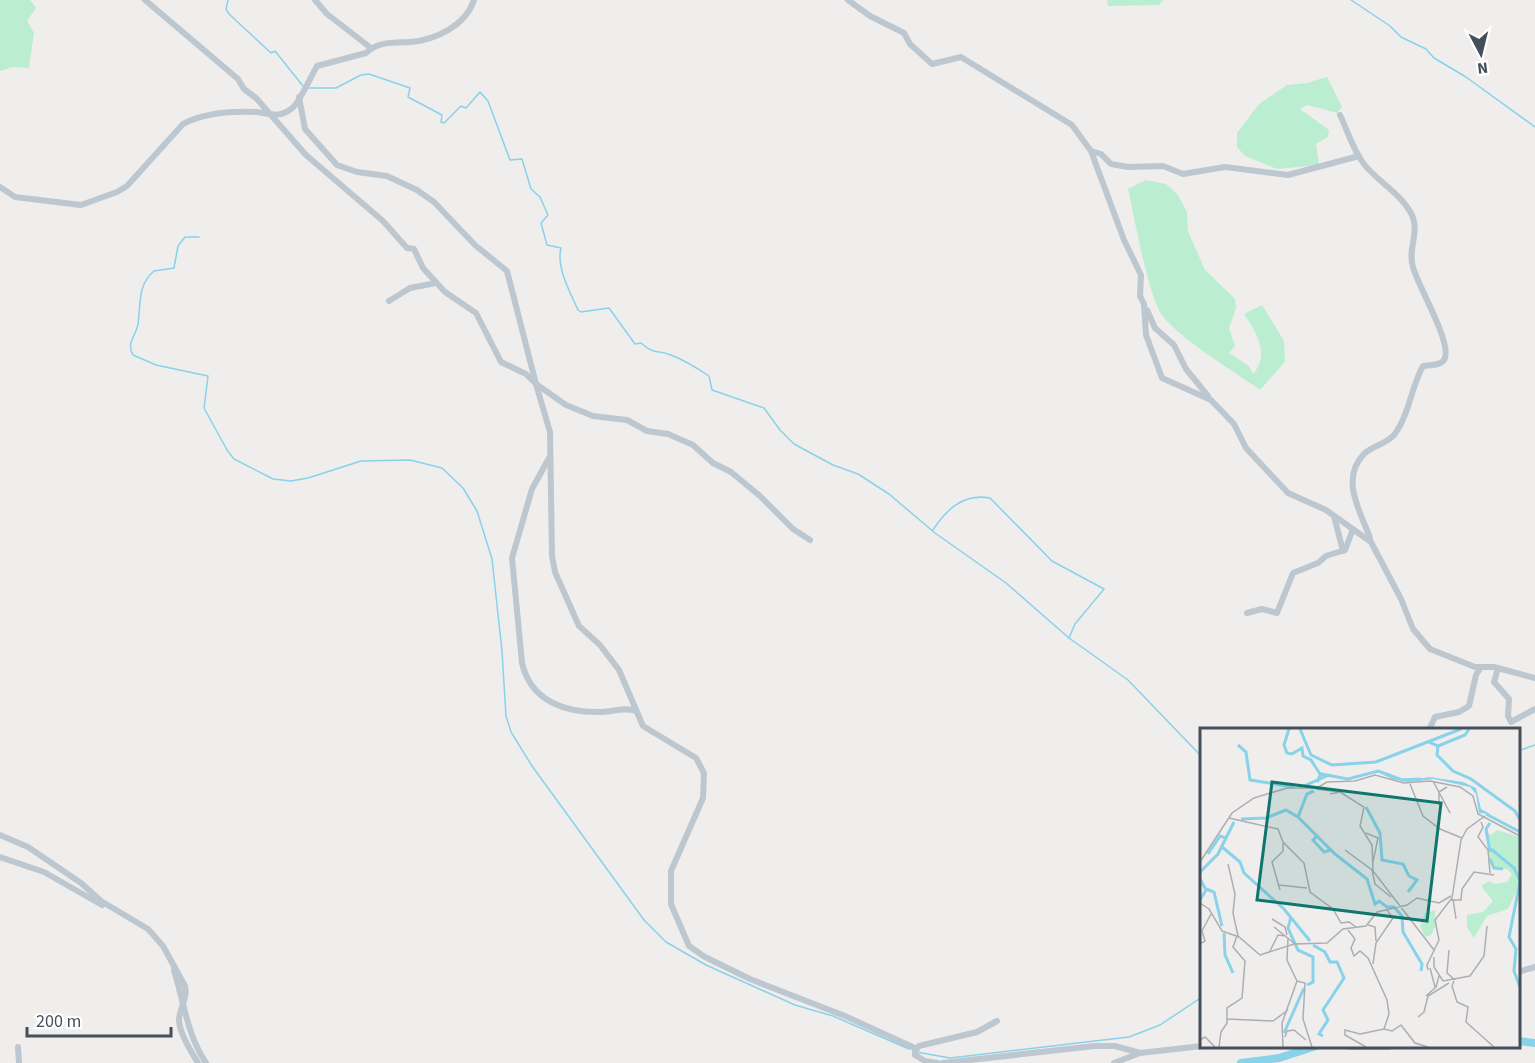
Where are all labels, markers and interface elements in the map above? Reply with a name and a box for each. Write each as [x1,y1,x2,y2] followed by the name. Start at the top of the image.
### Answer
[1451,24,1511,84] north arrow
[1476,56,1489,79] text: N
[1200,728,1520,1048] inset map
[27,1000,171,1038] scale bar
[36,1009,81,1034] text: 200 m

